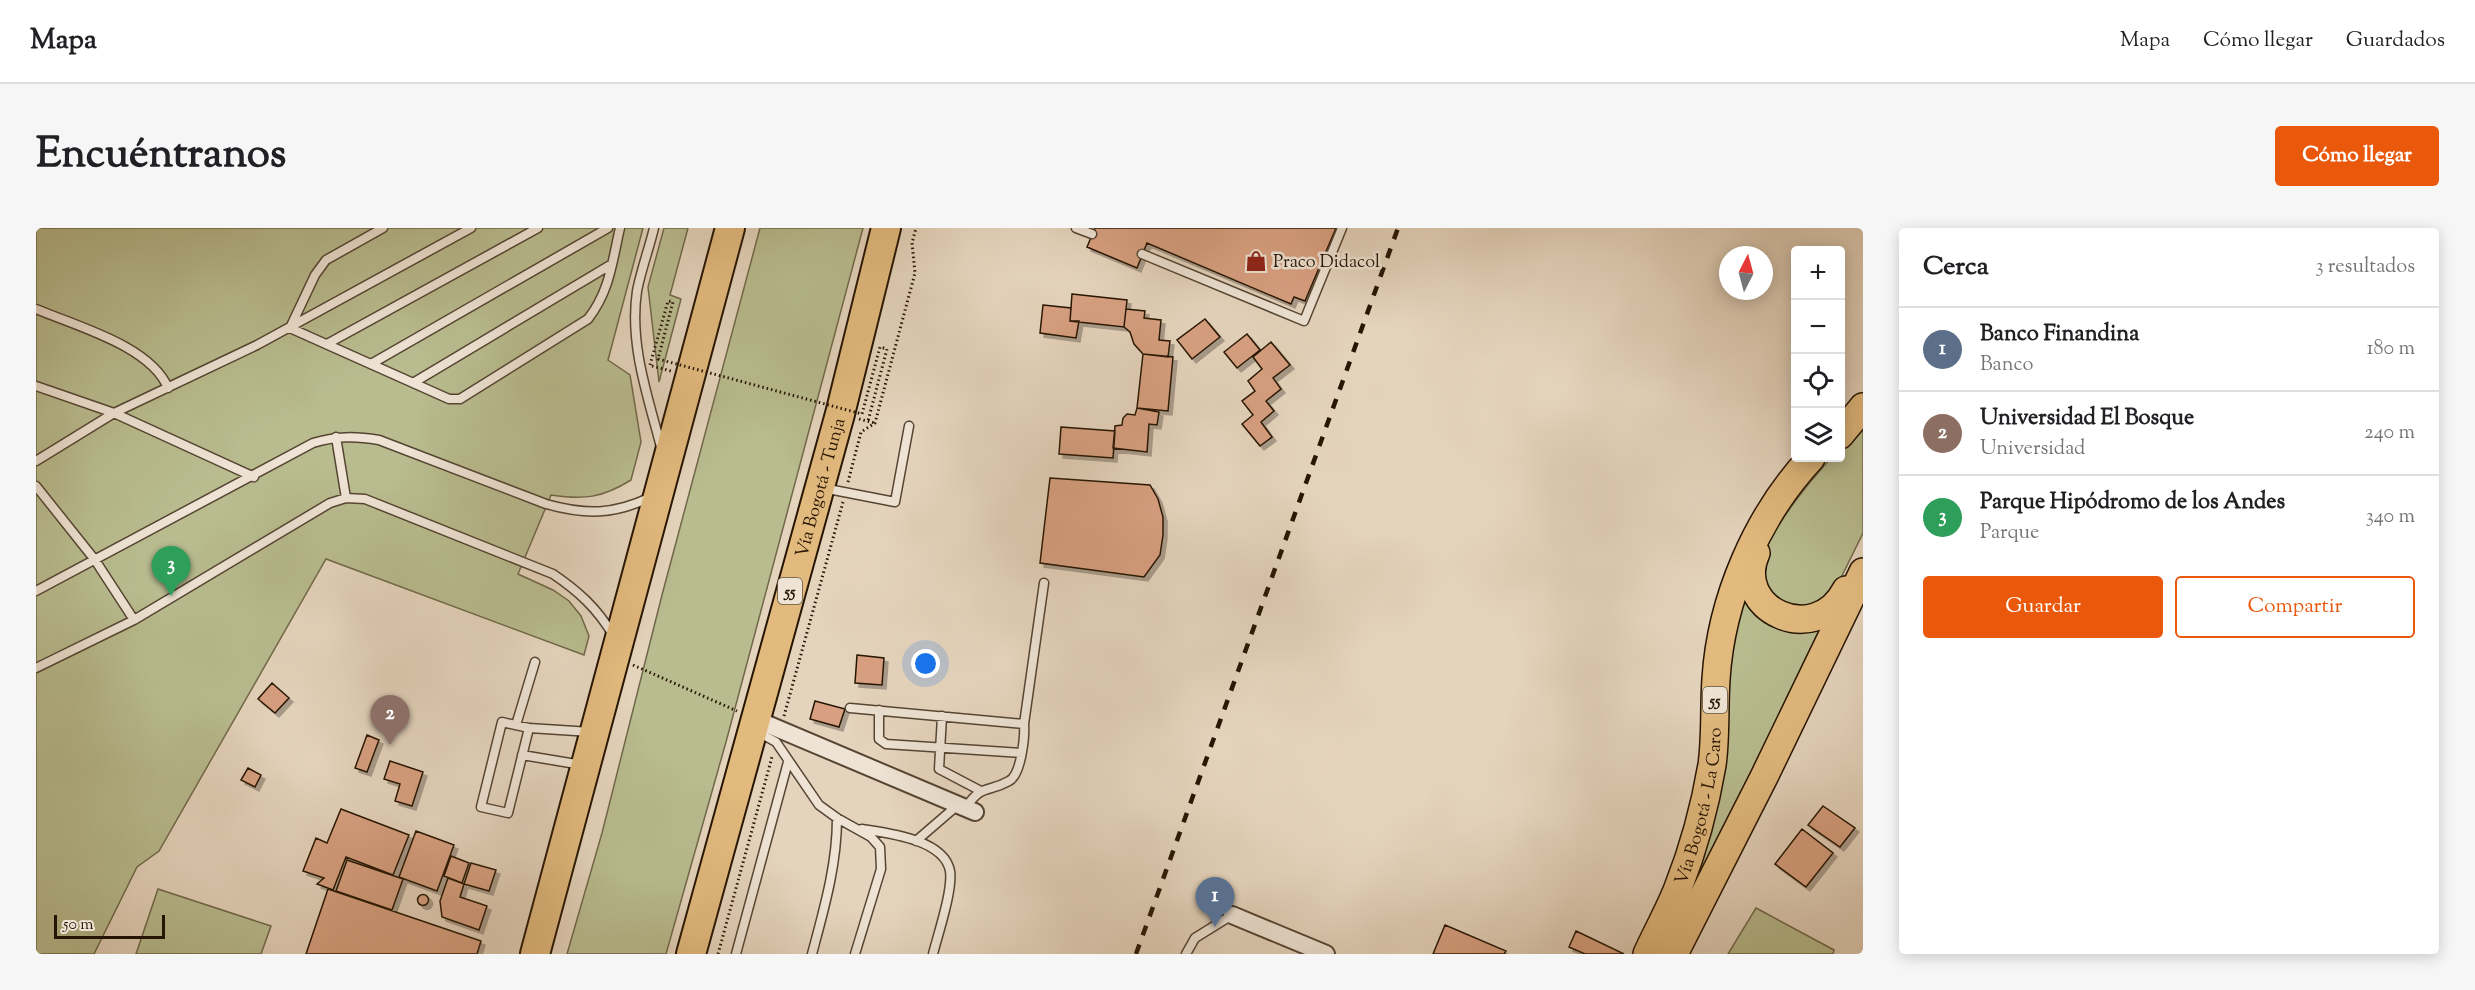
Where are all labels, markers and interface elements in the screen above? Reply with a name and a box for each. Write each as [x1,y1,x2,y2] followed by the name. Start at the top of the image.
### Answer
[30,21,97,61] text: Mapa
[2120,26,2170,56] text: Mapa
[2203,26,2313,56] text: Cómo llegar
[2346,26,2445,56] text: Guardados
[36,126,286,186] text: Encuéntranos
[2275,126,2439,186] button: Cómo llegar
[1719,246,1773,300] north arrow
[1791,246,1845,462] map controls
[1791,246,1845,300] button: +
[1244,249,1268,273] shop icon: Praco Didacol
[1923,249,1989,286] text: Cerca
[1273,250,1380,276] place label: Praco Didacol
[2315,253,2415,282] text: 3 resultados
[1791,300,1845,354] button: −
[1980,319,2139,351] text: Banco Finandina
[1939,335,1946,364] text: 1
[2367,335,2415,364] text: 180 m
[1980,351,2033,380] text: Banco
[1791,354,1845,408] button: locate
[1980,403,2194,435] text: Universidad El Bosque
[1791,408,1845,462] button: layers
[790,415,853,561] street label: Vía Bogotá - Tunja
[1938,419,1947,448] text: 2
[2364,419,2415,448] text: 240 m
[1980,435,2085,464] text: Universidad
[1980,487,2285,519] text: Parque Hipódromo de los Andes
[1938,503,1947,532] text: 3
[2366,503,2415,532] text: 340 m
[1980,519,2039,548] text: Parque
[152,546,190,596] pin: 3
[1923,576,2163,638] button: Guardar
[2175,576,2415,638] button: Compartir
[778,578,802,604] road number: 55
[911,649,940,678] your location
[1703,687,1727,713] road number: 55
[370,696,410,745] pin: 2
[1669,727,1730,889] street label: Vía Bogotá - La Caro
[1196,878,1234,927] pin: 1
[54,912,165,940] scale bar
[63,914,94,937] text: 50 m

